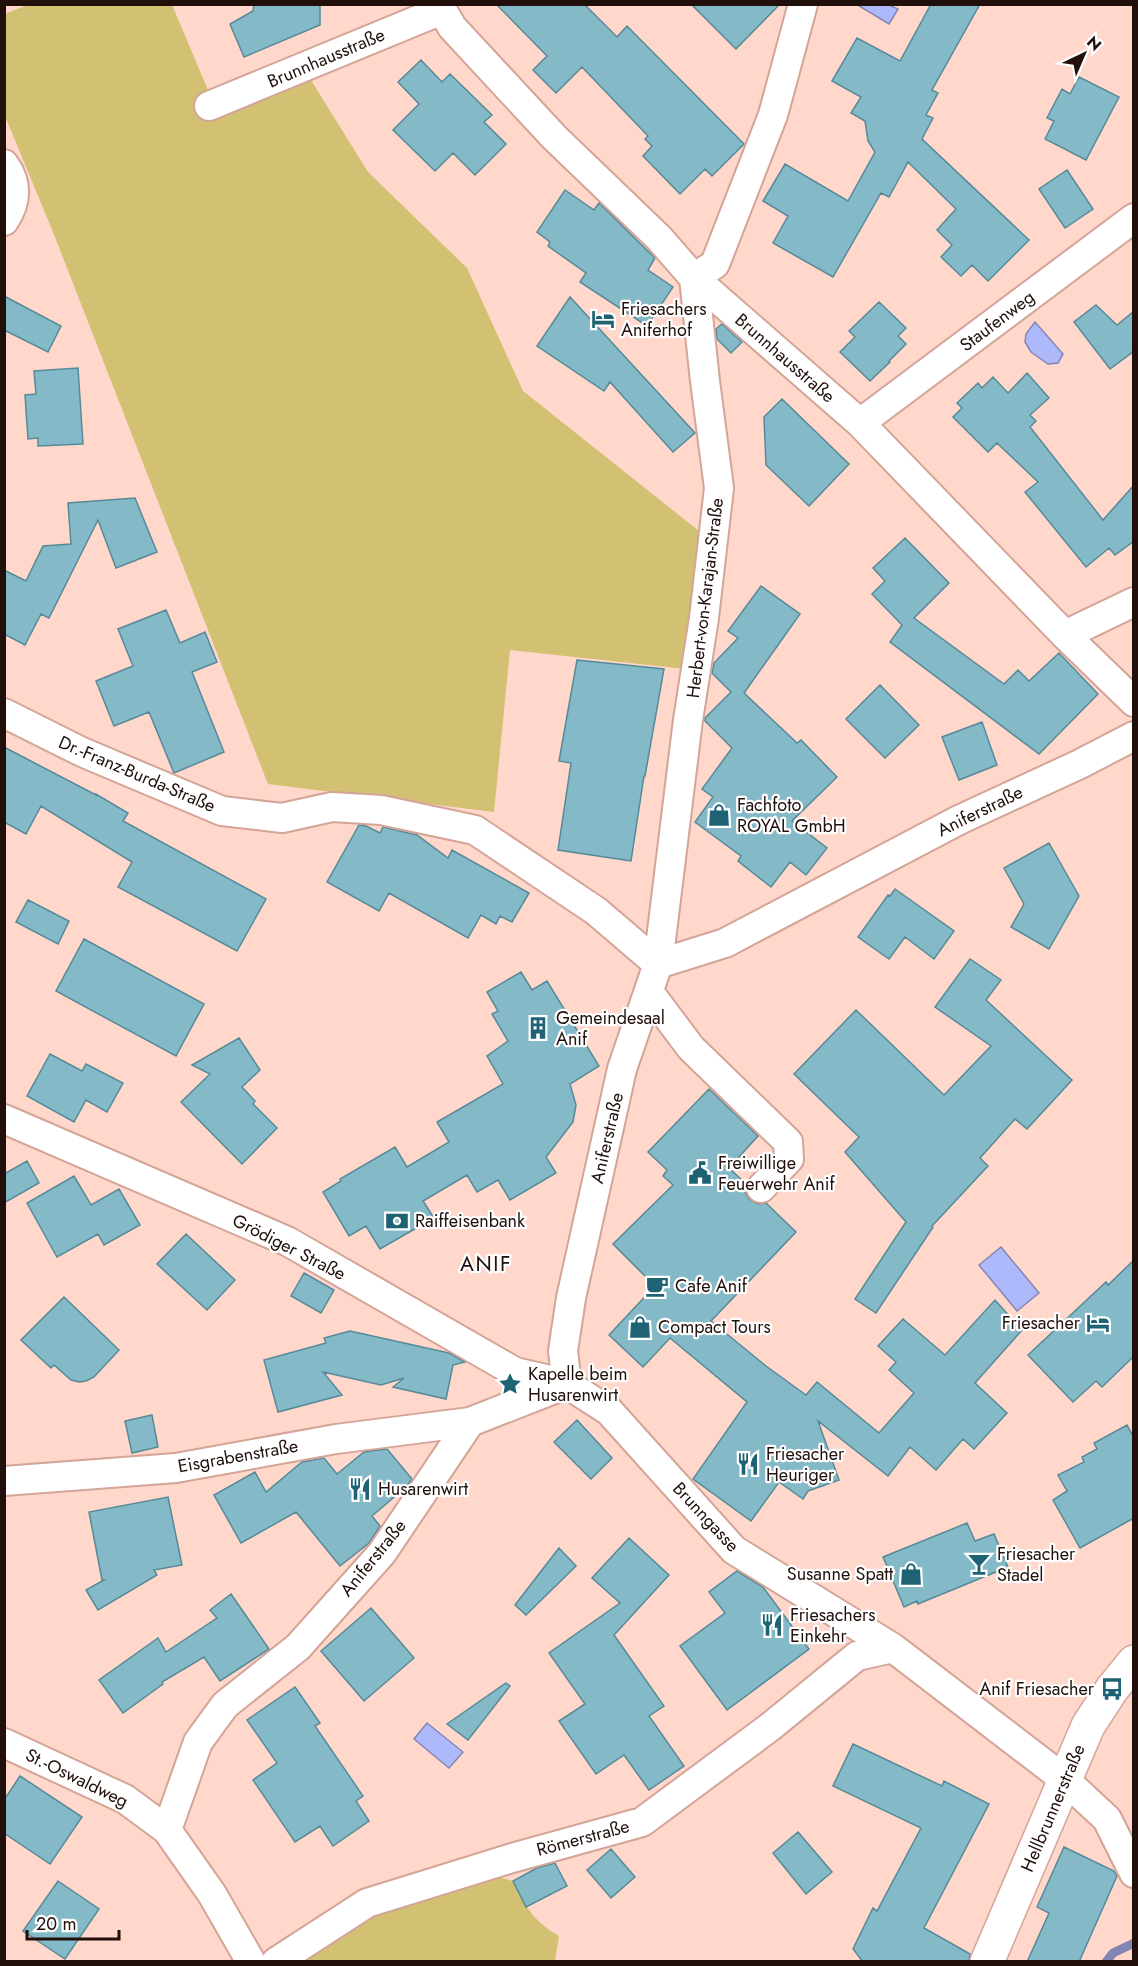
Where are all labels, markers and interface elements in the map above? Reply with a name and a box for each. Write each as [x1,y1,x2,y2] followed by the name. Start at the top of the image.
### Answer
[263,22,389,94] street label: Brunnhausstraße
[1054,24,1114,84] north arrow
[1082,31,1107,56] text: N
[954,284,1040,358] street label: Staufenweg
[621,296,706,343] place label: Friesachers Aniferhof
[590,306,616,332] hotel icon: Friesachers Aniferhof
[729,307,841,409] street label: Brunnhausstraße
[680,496,730,700] street label: Herbert-von-Karajan-Straße
[54,729,220,819] street label: Dr.-Franz-Burda-Straße
[933,779,1027,843] street label: Aniferstraße
[737,792,846,839] place label: Fachfoto ROYAL GmbH
[706,802,732,828] shop icon: Fachfoto ROYAL GmbH
[556,1005,665,1052] place label: Gemeindesaal Anif
[525,1015,551,1041] building icon: Gemeindesaal Anif
[584,1090,630,1186] street label: Aniferstraße
[718,1150,835,1197] place label: Freiwillige Feuerwehr Anif
[687,1160,713,1186] public building icon: Freiwillige Feuerwehr Anif
[228,1207,350,1287] street label: Grödiger Straße
[384,1208,410,1234] bank icon: Raiffeisenbank
[415,1208,525,1234] place label: Raiffeisenbank
[460,1249,512,1279] district label: ANIF
[644,1273,670,1299] cafe icon: Cafe Anif
[675,1273,748,1299] place label: Cafe Anif
[1002,1310,1081,1336] place label: Friesacher
[1085,1310,1111,1336] hotel icon: Friesacher
[627,1314,653,1340] shop icon: Compact Tours
[658,1314,771,1340] place label: Compact Tours
[528,1361,628,1408] place label: Kapelle beim Husarenwirt
[497,1371,523,1397] place icon: Kapelle beim Husarenwirt
[176,1433,300,1479] street label: Eisgrabenstraße
[766,1441,845,1488] place label: Friesacher Heuriger
[735,1451,761,1477] restaurant icon: Friesacher Heuriger
[347,1476,373,1502] restaurant icon: Husarenwirt
[378,1476,469,1502] place label: Husarenwirt
[667,1476,745,1558] street label: Brunngasse
[334,1514,412,1602] street label: Aniferstraße
[997,1541,1076,1588] place label: Friesacher Stadel
[966,1551,992,1577] bar icon: Friesacher Stadel
[787,1561,894,1587] place label: Susanne Spatt
[898,1561,924,1587] shop icon: Susanne Spatt
[790,1602,875,1649] place label: Friesachers Einkehr
[759,1612,785,1638] restaurant icon: Friesachers Einkehr
[979,1676,1095,1702] place label: Anif Friesacher
[1099,1676,1125,1702] bus stop icon: Anif Friesacher
[1014,1740,1092,1876] street label: Hellbrunnerstraße
[21,1742,133,1814] street label: St.-Oswaldweg
[534,1813,632,1863] street label: Römerstraße
[27,1903,118,1941] scale bar
[36,1911,76,1937] text: 20 m

